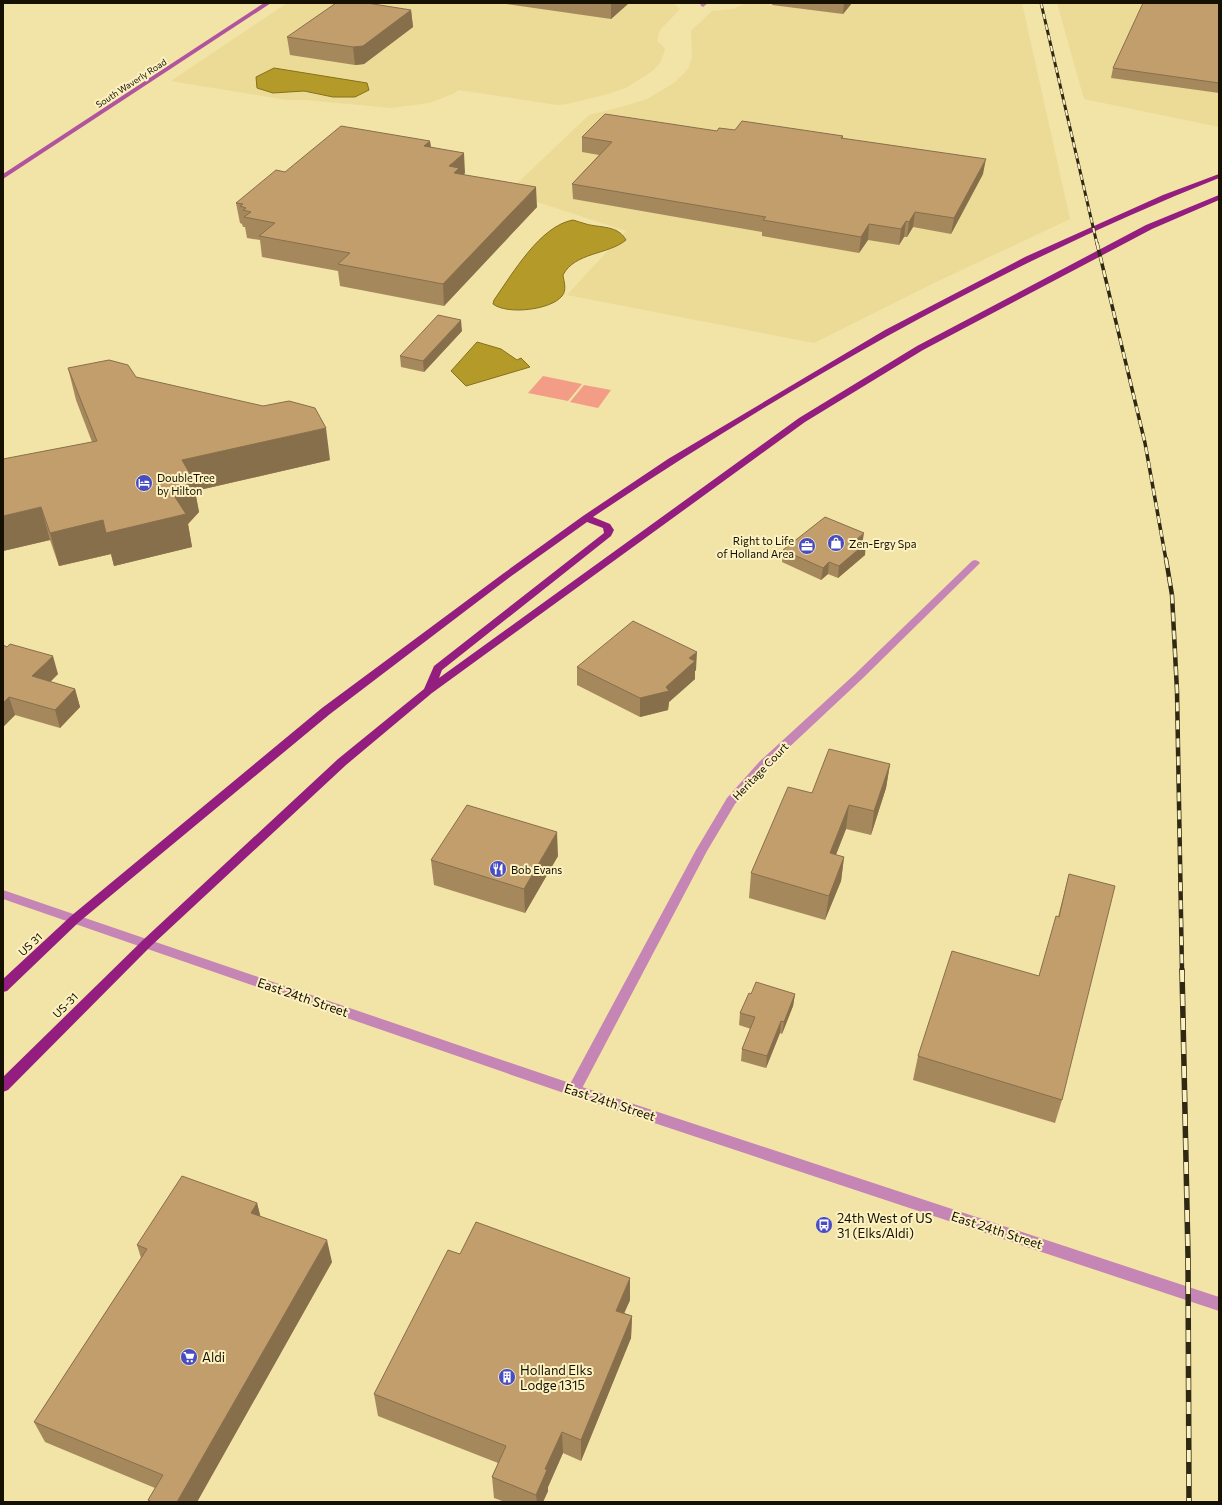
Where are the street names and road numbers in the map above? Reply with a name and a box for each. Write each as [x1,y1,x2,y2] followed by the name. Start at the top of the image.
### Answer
[94,56,168,110] street label: South Waverly Road
[729,739,791,802] street label: Heritage Court
[15,930,45,958] street label: US 31
[255,974,351,1020] street label: East 24th Street
[50,990,80,1020] street label: US-31
[562,1080,658,1124] street label: East 24th Street
[949,1208,1045,1252] street label: East 24th Street

